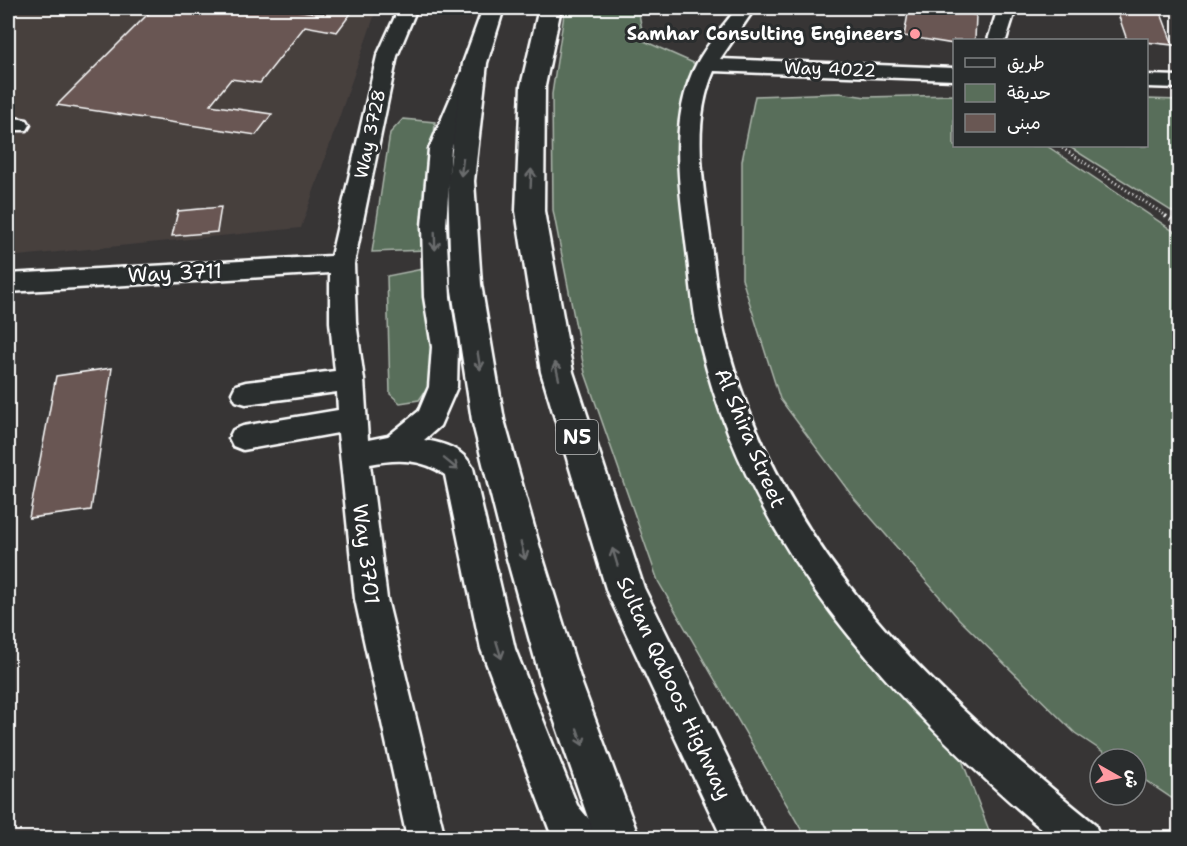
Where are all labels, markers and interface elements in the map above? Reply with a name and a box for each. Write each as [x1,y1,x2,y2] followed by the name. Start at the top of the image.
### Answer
[627,22,903,46] place label: Samhar Consulting Engineers
[908,27,922,41] marker: Samhar Consulting Engineers
[953,39,1148,147] legend
[1007,51,1045,75] text: طريق
[783,55,877,83] street label: Way 4022
[1007,81,1051,105] text: حديقة
[349,87,391,181] street label: Way 3728
[1007,111,1041,135] text: مبنى
[456,157,467,177] one-way arrow
[525,169,536,189] one-way arrow
[429,230,440,250] one-way arrow
[127,257,223,289] street label: Way 3711
[473,351,484,370] one-way arrow
[551,362,562,381] one-way arrow
[708,364,792,512] street label: Al Shira Street
[556,420,598,454] road number: N5
[443,457,459,470] one-way arrow
[346,502,386,606] street label: Way 3701
[518,541,530,560] one-way arrow
[609,548,620,567] one-way arrow
[610,572,738,804] street label: Sultan Qaboos Highway
[494,640,505,659] one-way arrow
[575,727,586,746] one-way arrow
[1088,747,1148,807] north arrow
[1121,769,1144,790] text: ش

